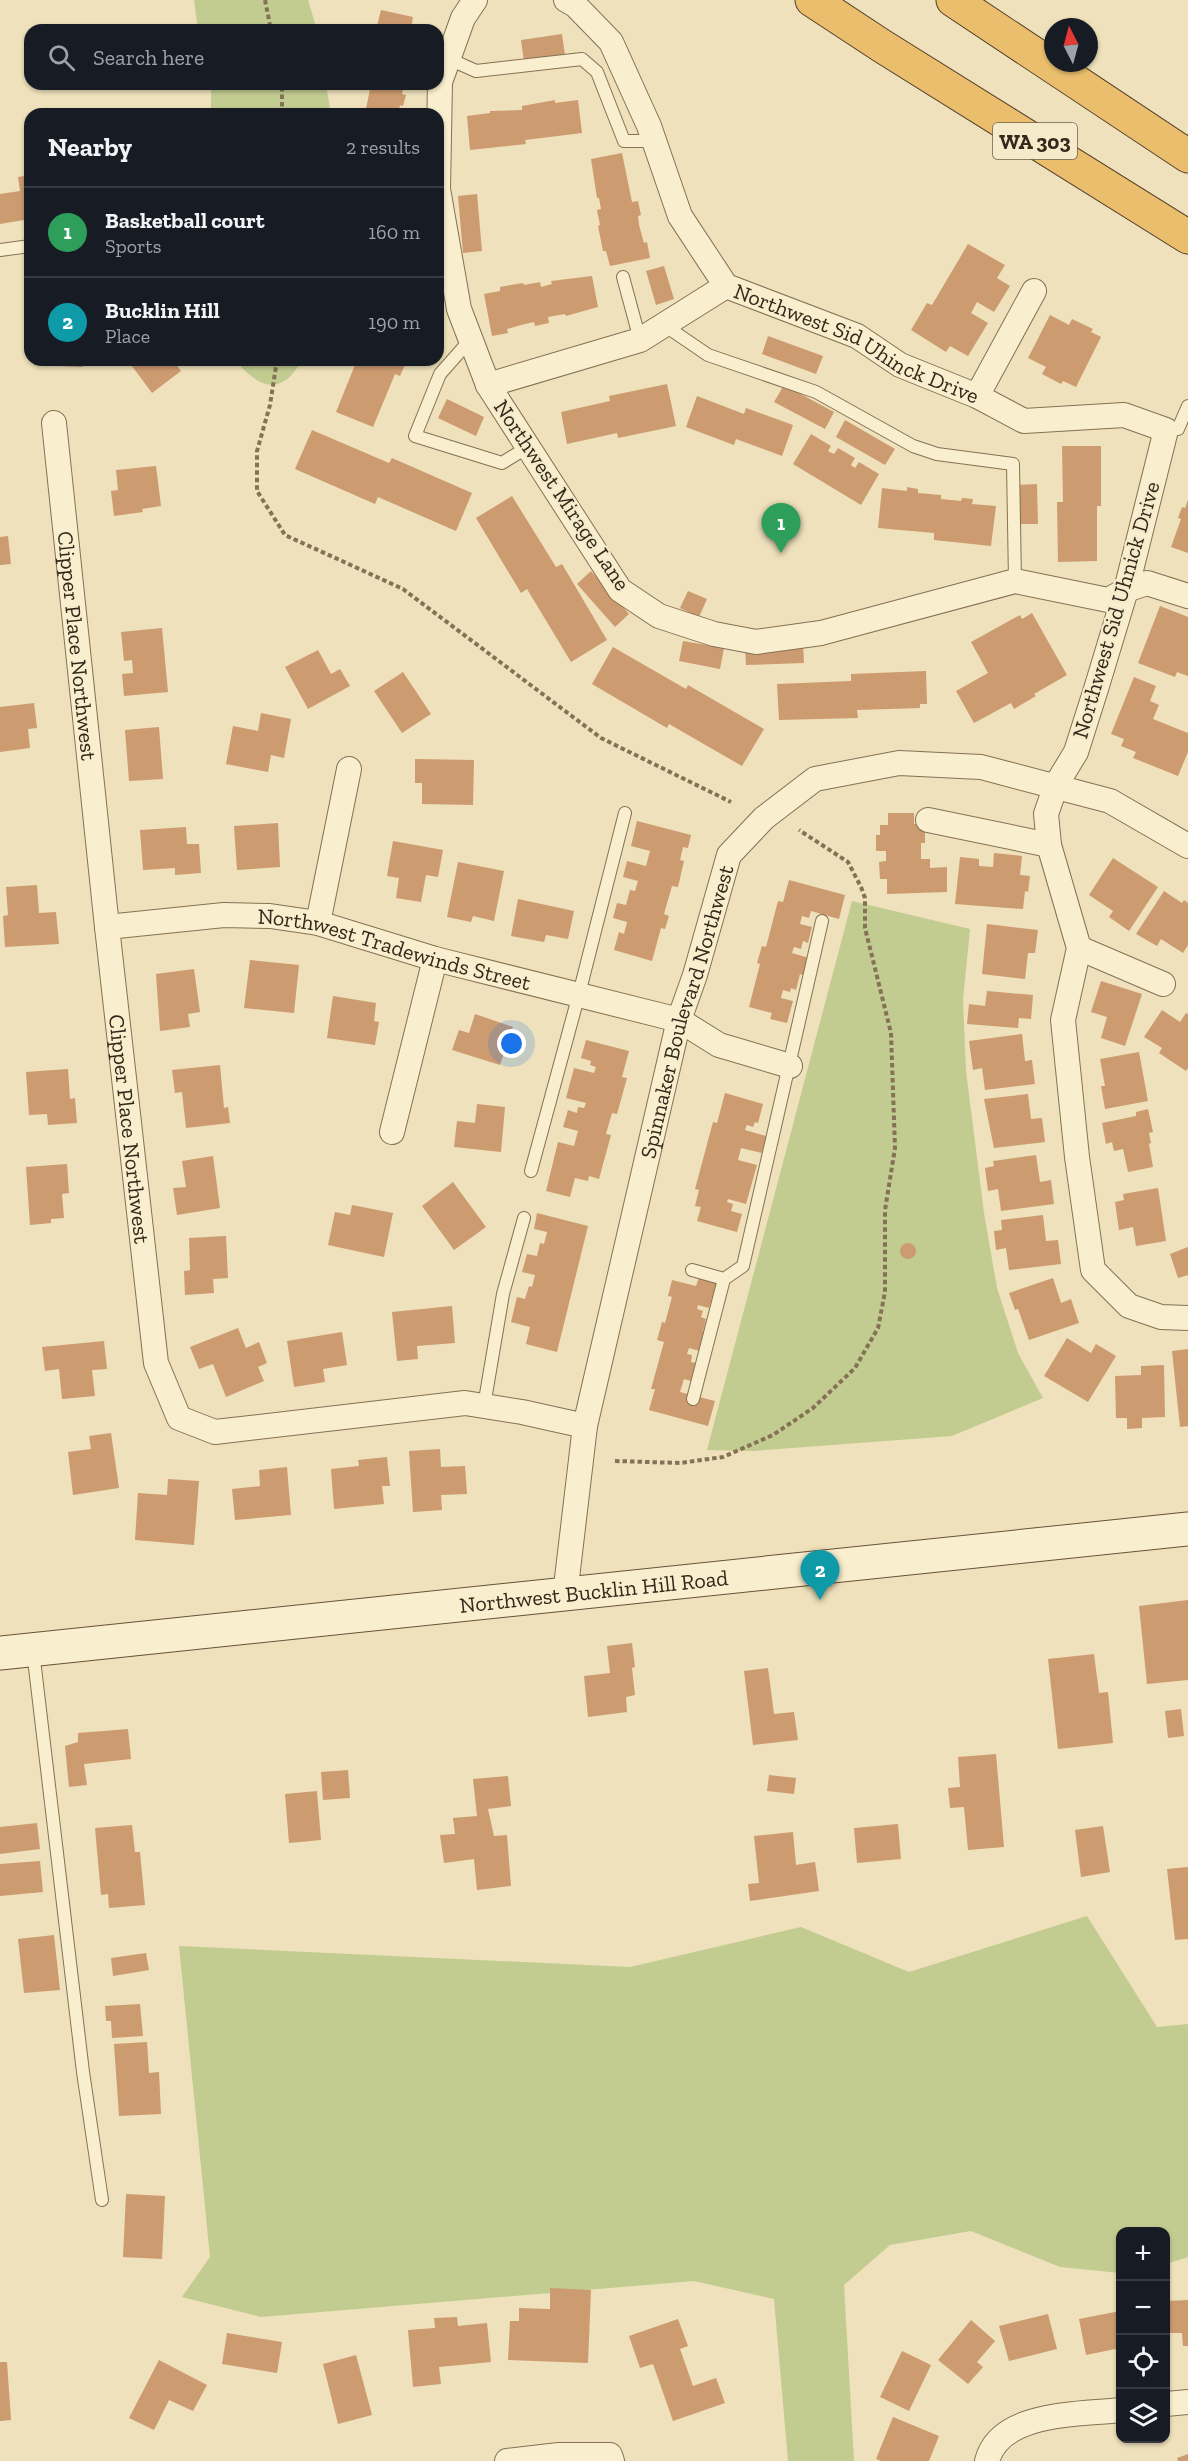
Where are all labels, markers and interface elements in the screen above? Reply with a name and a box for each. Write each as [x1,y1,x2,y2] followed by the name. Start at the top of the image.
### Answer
[1044,18,1098,72] north arrow
[24,24,444,90] search box
[45,41,78,74] icon: search
[93,44,204,71] text: Search here
[993,123,1077,159] road number: WA 303
[48,131,132,163] text: Nearby
[346,135,420,159] text: 2 results
[105,207,264,234] text: Basketball court
[63,220,72,244] text: 1
[368,220,420,244] text: 160 m
[105,234,162,258] text: Sports
[730,277,983,409] street label: Northwest Sid Uhinck Drive
[105,297,220,324] text: Bucklin Hill
[62,310,73,334] text: 2
[368,310,420,334] text: 190 m
[105,324,150,348] text: Place
[488,394,636,596] street label: Northwest Mirage Lane
[1066,478,1166,742] street label: Northwest Sid Uhnick Drive
[762,504,800,553] pin: 1
[52,530,103,763] street label: Clipper Place Northwest
[634,861,739,1161] street label: Spinnaker Boulevard Northwest
[257,902,534,996] street label: Northwest Tradewinds Street
[103,1013,156,1246] street label: Clipper Place Northwest
[497,1029,526,1058] your location
[800,1550,840,1600] pin: 2
[458,1564,729,1618] street label: Northwest Bucklin Hill Road
[1116,2227,1170,2443] map controls
[1116,2227,1170,2281] button: +
[1116,2281,1170,2335] button: −
[1116,2335,1170,2389] button: locate
[1116,2389,1170,2443] button: layers

